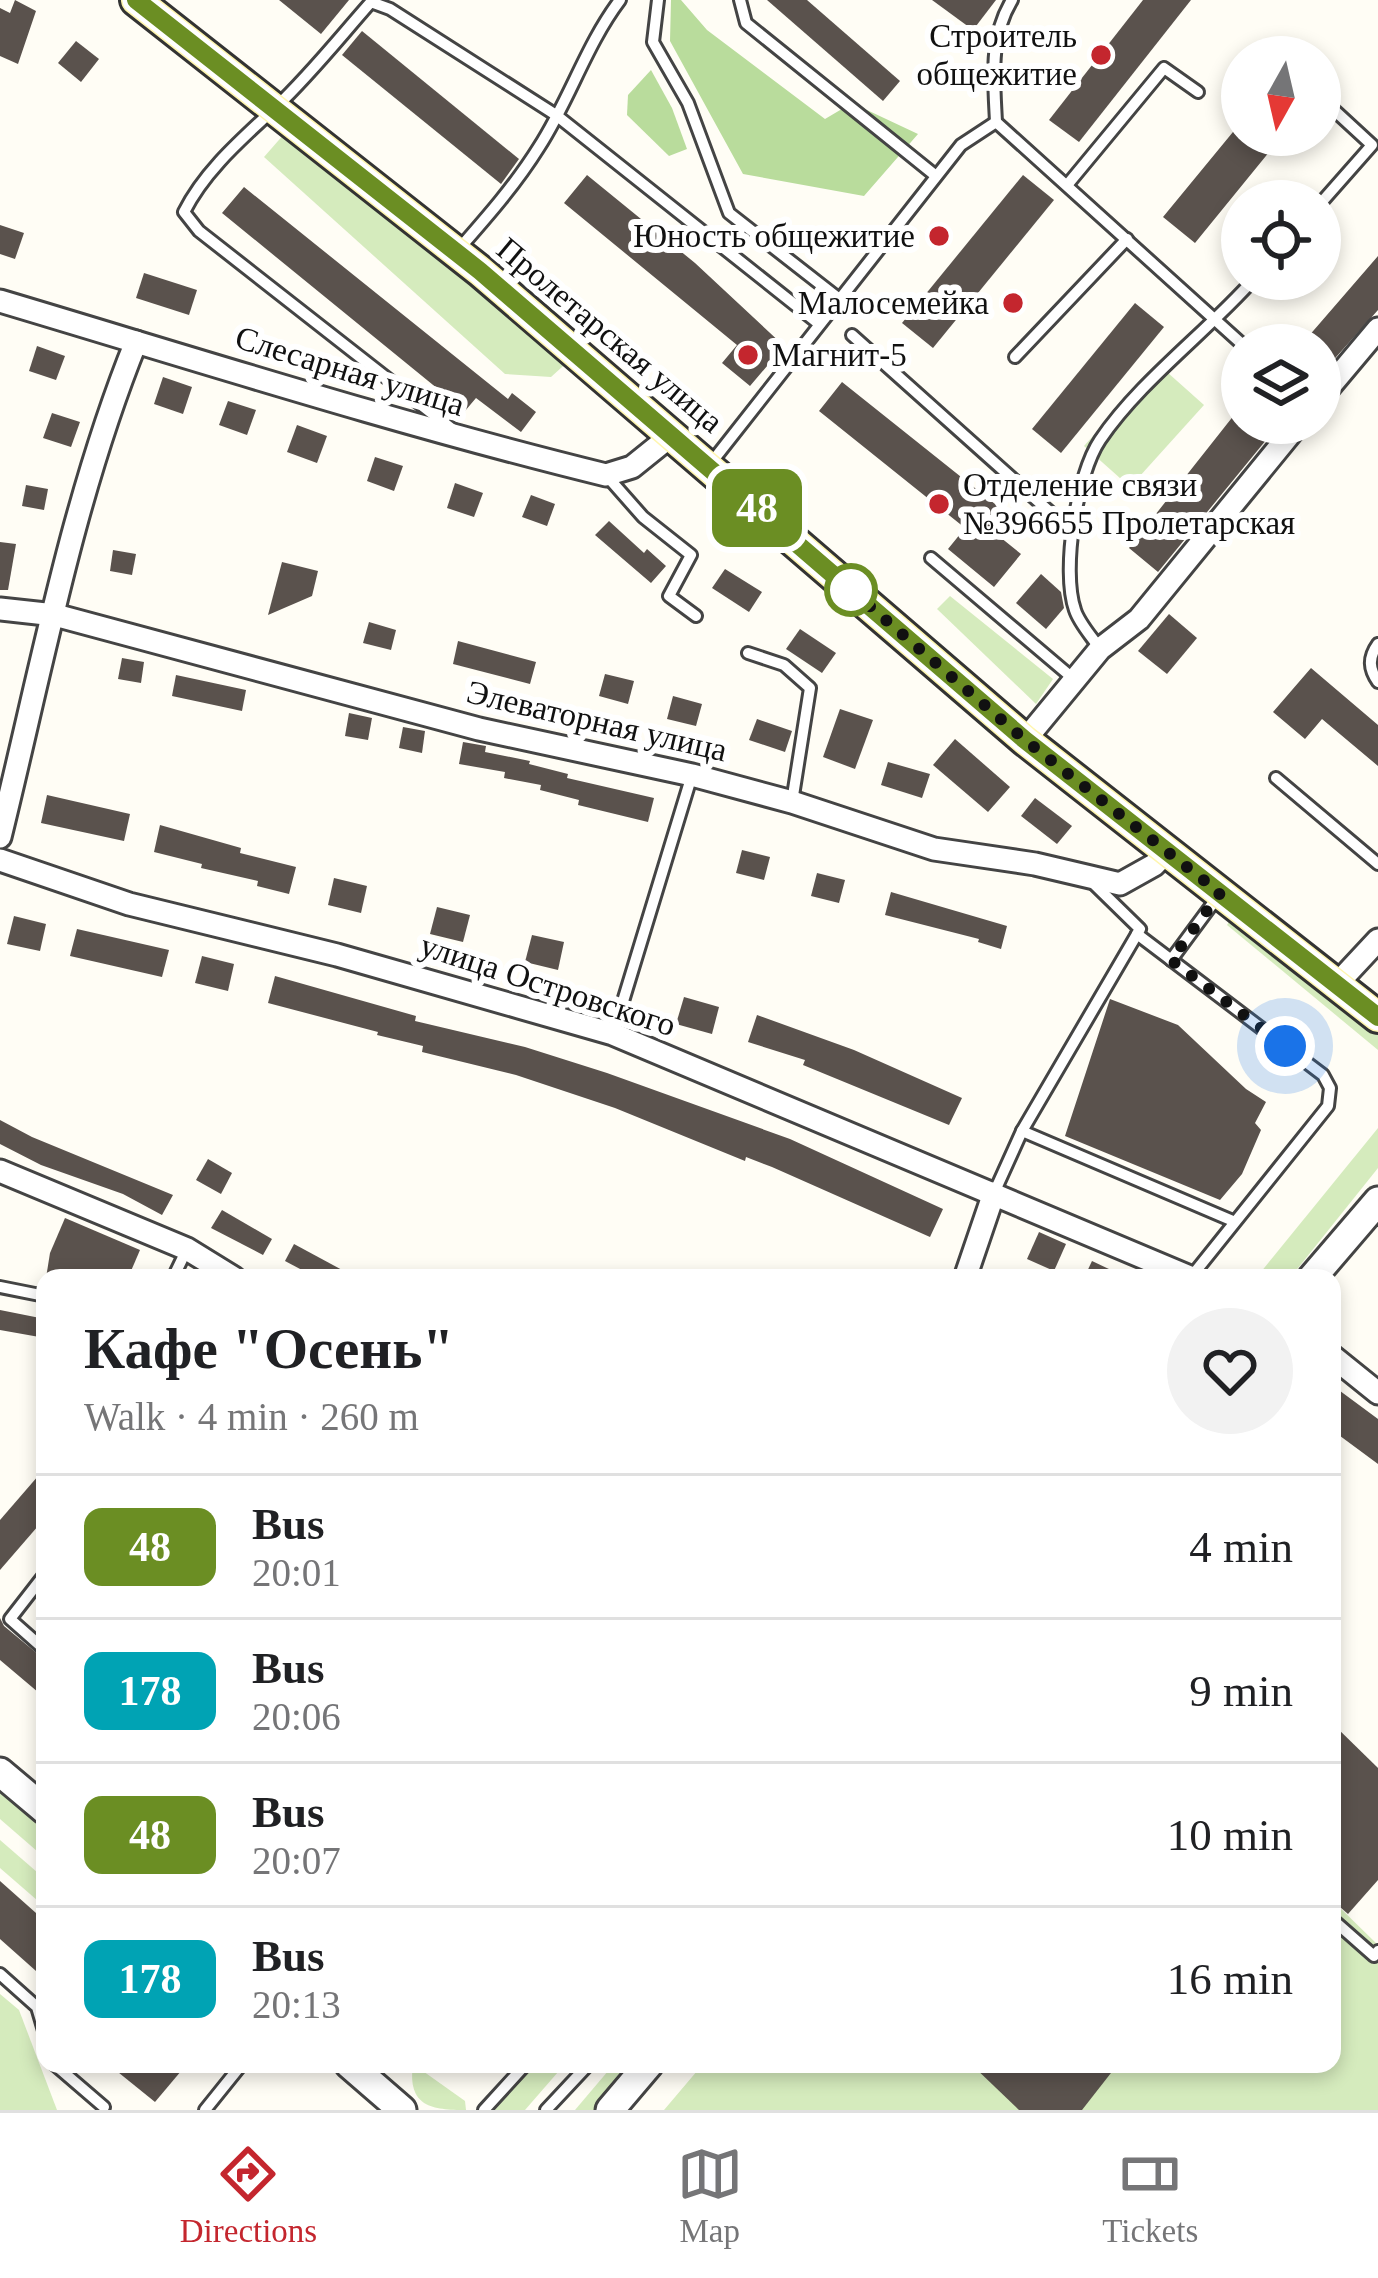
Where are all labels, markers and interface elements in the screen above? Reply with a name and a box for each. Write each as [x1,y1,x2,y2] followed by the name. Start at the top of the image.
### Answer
[916,18,1077,92] place label: Строитель общежитие
[1221,36,1341,156] north arrow
[1221,36,1341,444] map controls
[1088,42,1114,68] marker: Строитель общежитие
[1221,180,1341,300] button: locate
[633,218,915,254] place label: Юность общежитие
[926,223,952,249] marker: Юность общежитие
[490,230,730,440] street label: Пролетарская улица
[798,285,989,321] place label: Малосемейка
[1000,290,1026,316] marker: Малосемейка
[231,319,469,423] street label: Слесарная улица
[1221,324,1341,444] button: layers
[772,337,907,373] place label: Магнит-5
[735,342,761,368] marker: Магнит-5
[963,467,1295,541] place label: Отделение связи №396655 Пролетарская
[703,469,811,547] line badge: 48
[736,485,778,531] text: 48
[926,491,952,517] marker: Отделение связи №396655 Пролетарская
[826,565,876,615] unlabelled marker
[464,674,731,768] street label: Элеваторная улица
[416,927,680,1043] street label: улица Островского
[1255,1016,1315,1076] your location
[1167,1308,1293,1434] button: heart
[84,1317,454,1380] text: Кафе "Осень"
[84,1395,419,1438] text: Walk · 4 min · 260 m
[252,1499,325,1549] text: Bus
[1189,1522,1293,1572] text: 4 min
[129,1524,171,1570] text: 48
[252,1551,341,1594] text: 20:01
[252,1643,325,1693] text: Bus
[1189,1666,1293,1716] text: 9 min
[119,1668,182,1714] text: 178
[252,1695,341,1738] text: 20:06
[252,1787,325,1837] text: Bus
[1167,1810,1293,1860] text: 10 min
[129,1812,171,1858] text: 48
[252,1839,341,1882] text: 20:07
[252,1931,325,1981] text: Bus
[1167,1954,1293,2004] text: 16 min
[119,1956,182,2002] text: 178
[252,1983,341,2026] text: 20:13
[180,2141,317,2250] tab: Directions
[677,2141,743,2250] tab: Map
[1102,2141,1198,2250] tab: Tickets

